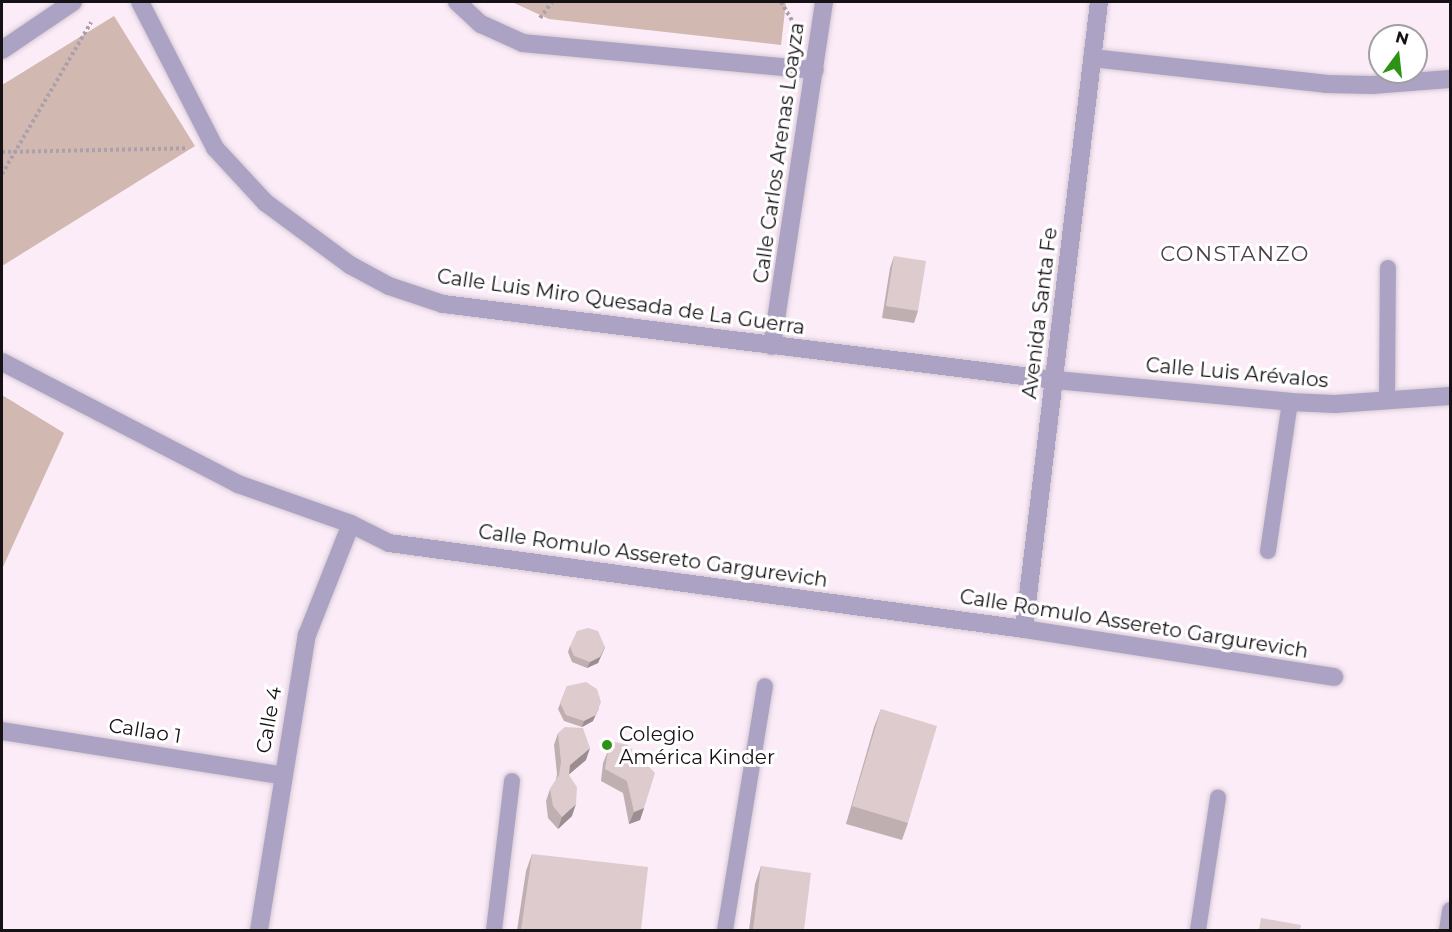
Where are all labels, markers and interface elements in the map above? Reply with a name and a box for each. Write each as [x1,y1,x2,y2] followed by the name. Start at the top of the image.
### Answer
[749,21,809,285] street label: Calle Carlos Arenas Loayza
[1368,24,1428,84] north arrow
[1394,27,1411,49] text: N
[1018,226,1062,400] street label: Avenida Santa Fe
[1160,241,1310,267] district label: CONSTANZO
[435,264,807,340] street label: Calle Luis Miro Quesada de La Guerra
[1145,353,1329,393] street label: Calle Luis Arévalos
[477,520,829,592] street label: Calle Romulo Assereto Gargurevich
[958,585,1310,663] street label: Calle Romulo Assereto Gargurevich
[251,685,287,755] street label: Calle 4
[107,713,183,749] street label: Callao 1
[619,722,775,769] place label: Colegio América Kinder
[600,738,614,752] marker: Colegio América Kinder

